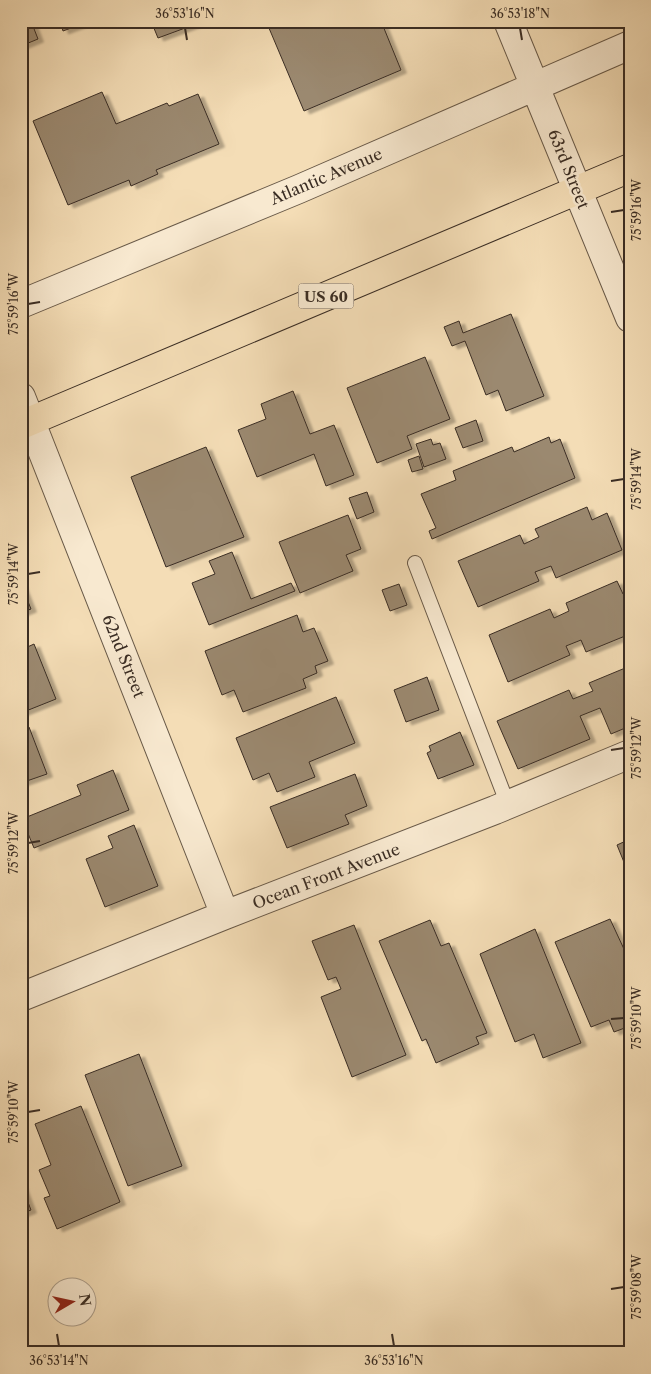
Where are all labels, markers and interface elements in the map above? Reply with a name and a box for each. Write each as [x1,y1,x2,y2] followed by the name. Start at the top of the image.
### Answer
[155,6,215,21] text: 36°53'16"N
[490,6,550,21] text: 36°53'18"N
[544,126,594,212] street label: 63rd Street
[266,143,385,209] street label: Atlantic Avenue
[629,178,644,241] text: 75°59'16"W
[6,272,21,335] text: 75°59'16"W
[298,284,354,308] road number: US 60
[629,447,644,510] text: 75°59'14"W
[6,542,21,605] text: 75°59'14"W
[98,611,150,701] street label: 62nd Street
[629,716,644,779] text: 75°59'12"W
[6,811,21,874] text: 75°59'12"W
[249,839,403,913] street label: Ocean Front Avenue
[629,986,644,1049] text: 75°59'10"W
[6,1080,21,1143] text: 75°59'10"W
[629,1254,644,1319] text: 75°59'08"W
[48,1276,98,1326] north arrow
[75,1293,95,1307] text: N
[29,1353,89,1368] text: 36°53'14"N
[364,1353,424,1368] text: 36°53'16"N

